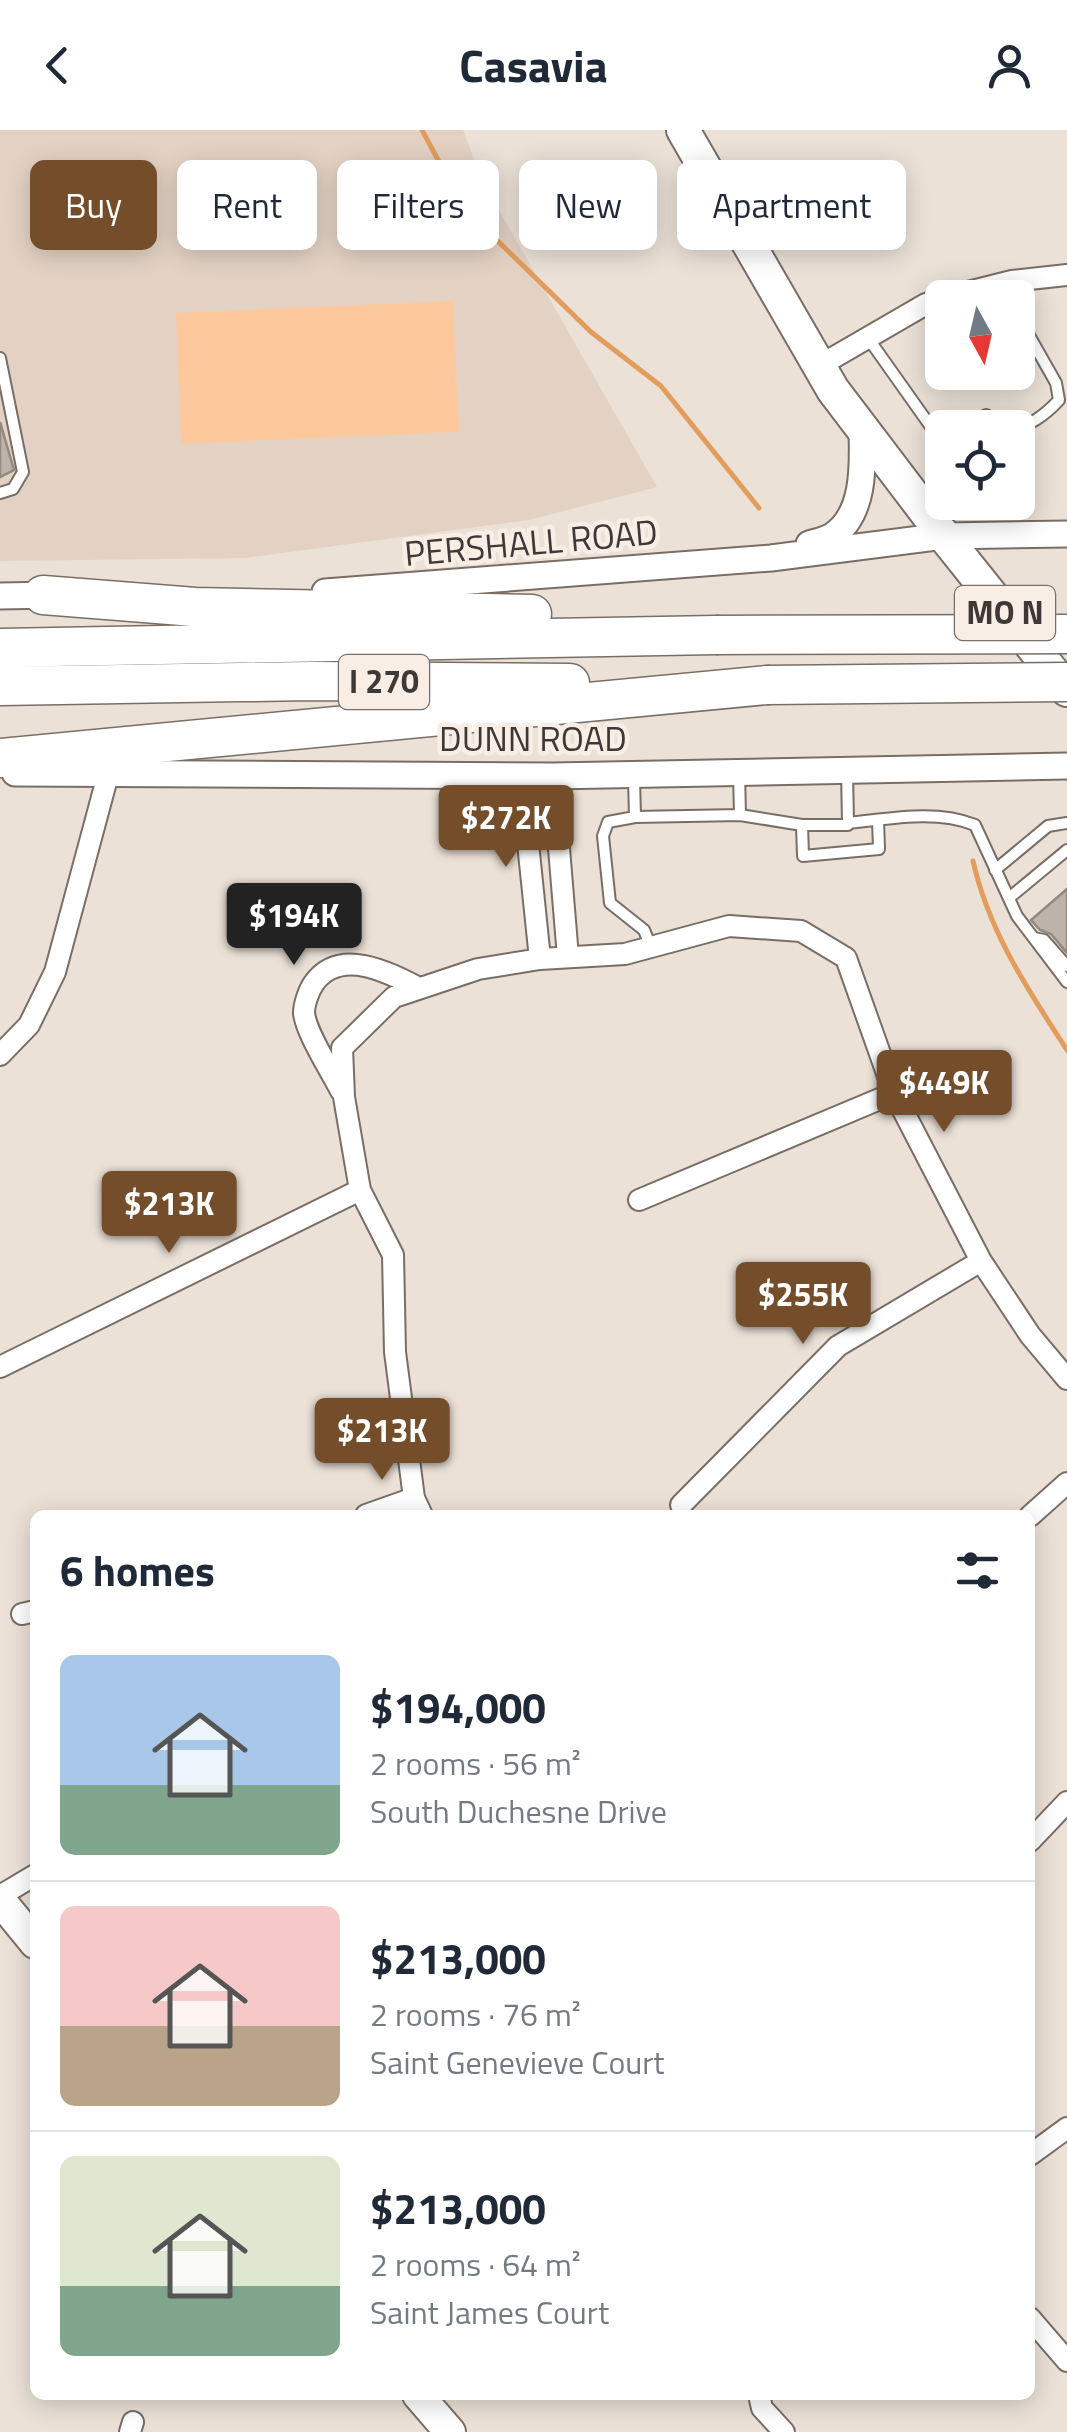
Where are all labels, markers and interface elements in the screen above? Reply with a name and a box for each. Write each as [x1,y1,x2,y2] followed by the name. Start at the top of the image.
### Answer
[459,31,608,99] text: Casavia
[30,38,85,93] icon: back
[982,38,1037,93] icon: person
[30,160,157,250] chip: Buy
[177,160,317,250] chip: Rent
[337,160,499,250] chip: Filters
[519,160,657,250] chip: New
[677,160,906,250] chip: Apartment
[925,280,1035,390] north arrow
[925,280,1035,520] map controls
[925,410,1035,520] button: locate
[402,504,660,580] street label: PERSHALL ROAD
[955,586,1055,640] road number: MO N
[339,655,429,709] road number: I 270
[439,711,627,765] street label: DUNN ROAD
[436,785,576,870] pin: $272K
[461,793,551,841] text: $272K
[224,883,364,968] pin: $194K
[249,891,339,939] text: $194K
[874,1050,1014,1135] pin: $449K
[899,1058,989,1106] text: $449K
[99,1171,239,1256] pin: $213K
[124,1179,214,1227] text: $213K
[733,1262,873,1347] pin: $255K
[758,1270,848,1318] text: $255K
[312,1398,452,1483] pin: $213K
[337,1406,427,1454] text: $213K
[60,1538,215,1602] text: 6 homes
[950,1543,1005,1598] icon: filters
[370,1675,546,1739] text: $194,000
[140,1695,260,1815] icon: home
[370,1739,581,1787] text: 2 rooms · 56 m²
[370,1787,667,1835] text: South Duchesne Drive
[370,1926,546,1990] text: $213,000
[140,1946,260,2066] icon: home
[370,1990,581,2038] text: 2 rooms · 76 m²
[370,2038,665,2086] text: Saint Genevieve Court
[370,2176,546,2240] text: $213,000
[140,2196,260,2316] icon: home
[370,2240,581,2288] text: 2 rooms · 64 m²
[370,2288,609,2336] text: Saint James Court

